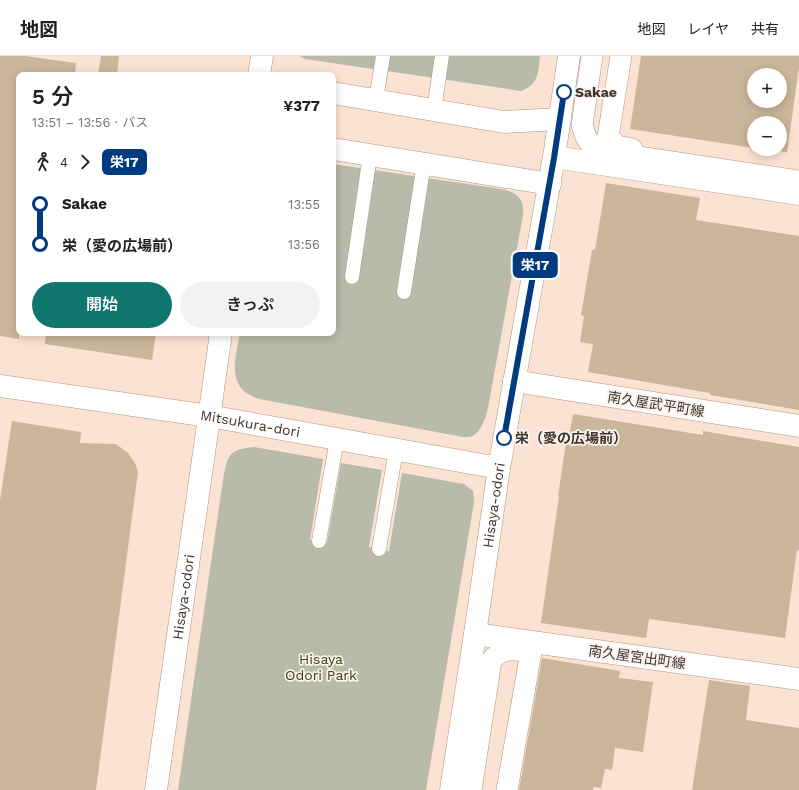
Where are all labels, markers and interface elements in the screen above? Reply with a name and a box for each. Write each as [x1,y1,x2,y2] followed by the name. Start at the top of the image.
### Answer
[20,18,58,41] text: 地図
[637,21,665,37] text: 地図
[687,21,729,37] text: レイヤ
[751,21,779,37] text: 共有
[747,68,787,156] map controls
[747,68,787,108] button: +
[32,84,74,109] text: 5 分
[556,84,572,100] marker: Sakae
[575,84,617,100] place label: Sakae
[283,97,320,115] text: ¥377
[32,115,148,130] text: 13:51 – 13:56 · バス
[747,116,787,156] button: −
[32,151,54,173] icon: walk
[74,151,96,173] icon: forward
[110,154,139,170] text: 栄17
[60,155,68,170] text: 4
[62,195,107,213] text: Sakae
[288,197,320,212] text: 13:55
[62,237,182,255] text: 栄（愛の広場前）
[288,237,320,252] text: 13:56
[512,252,558,278] line badge: 栄17
[521,257,549,273] text: 栄17
[32,282,172,328] button: 開始
[180,282,320,328] button: きっぷ
[606,388,706,420] street label: 南久屋武平町線
[199,407,301,440] street label: Mitsukura-dori
[496,430,512,446] marker: 栄（愛の広場前）
[515,430,627,446] place label: 栄（愛の広場前）
[480,461,508,549] street label: Hisaya-odori
[169,553,197,641] street label: Hisaya-odori
[587,642,687,672] street label: 南久屋宮出町線
[285,651,357,683] park label: Hisaya Odori Park

